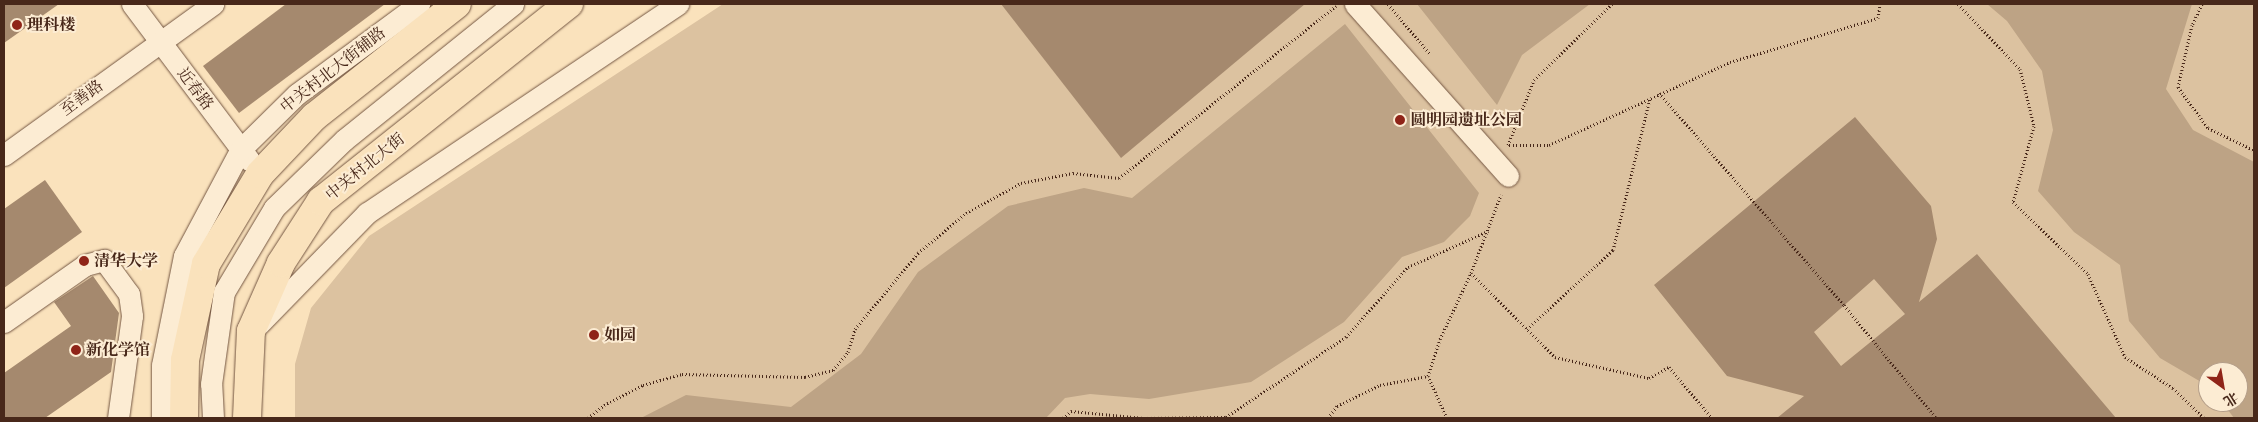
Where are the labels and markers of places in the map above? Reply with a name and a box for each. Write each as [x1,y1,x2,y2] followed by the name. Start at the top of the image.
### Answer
[27,15,75,35] place label: 理科楼
[11,19,23,31] marker: 理科楼
[1410,110,1522,130] place label: 圆明园遗址公园
[1394,114,1406,126] marker: 圆明园遗址公园
[94,251,158,271] place label: 清华大学
[78,255,90,267] marker: 清华大学
[604,325,636,345] place label: 如园
[588,329,600,341] marker: 如园
[86,340,150,360] place label: 新化学馆
[70,344,82,356] marker: 新化学馆

